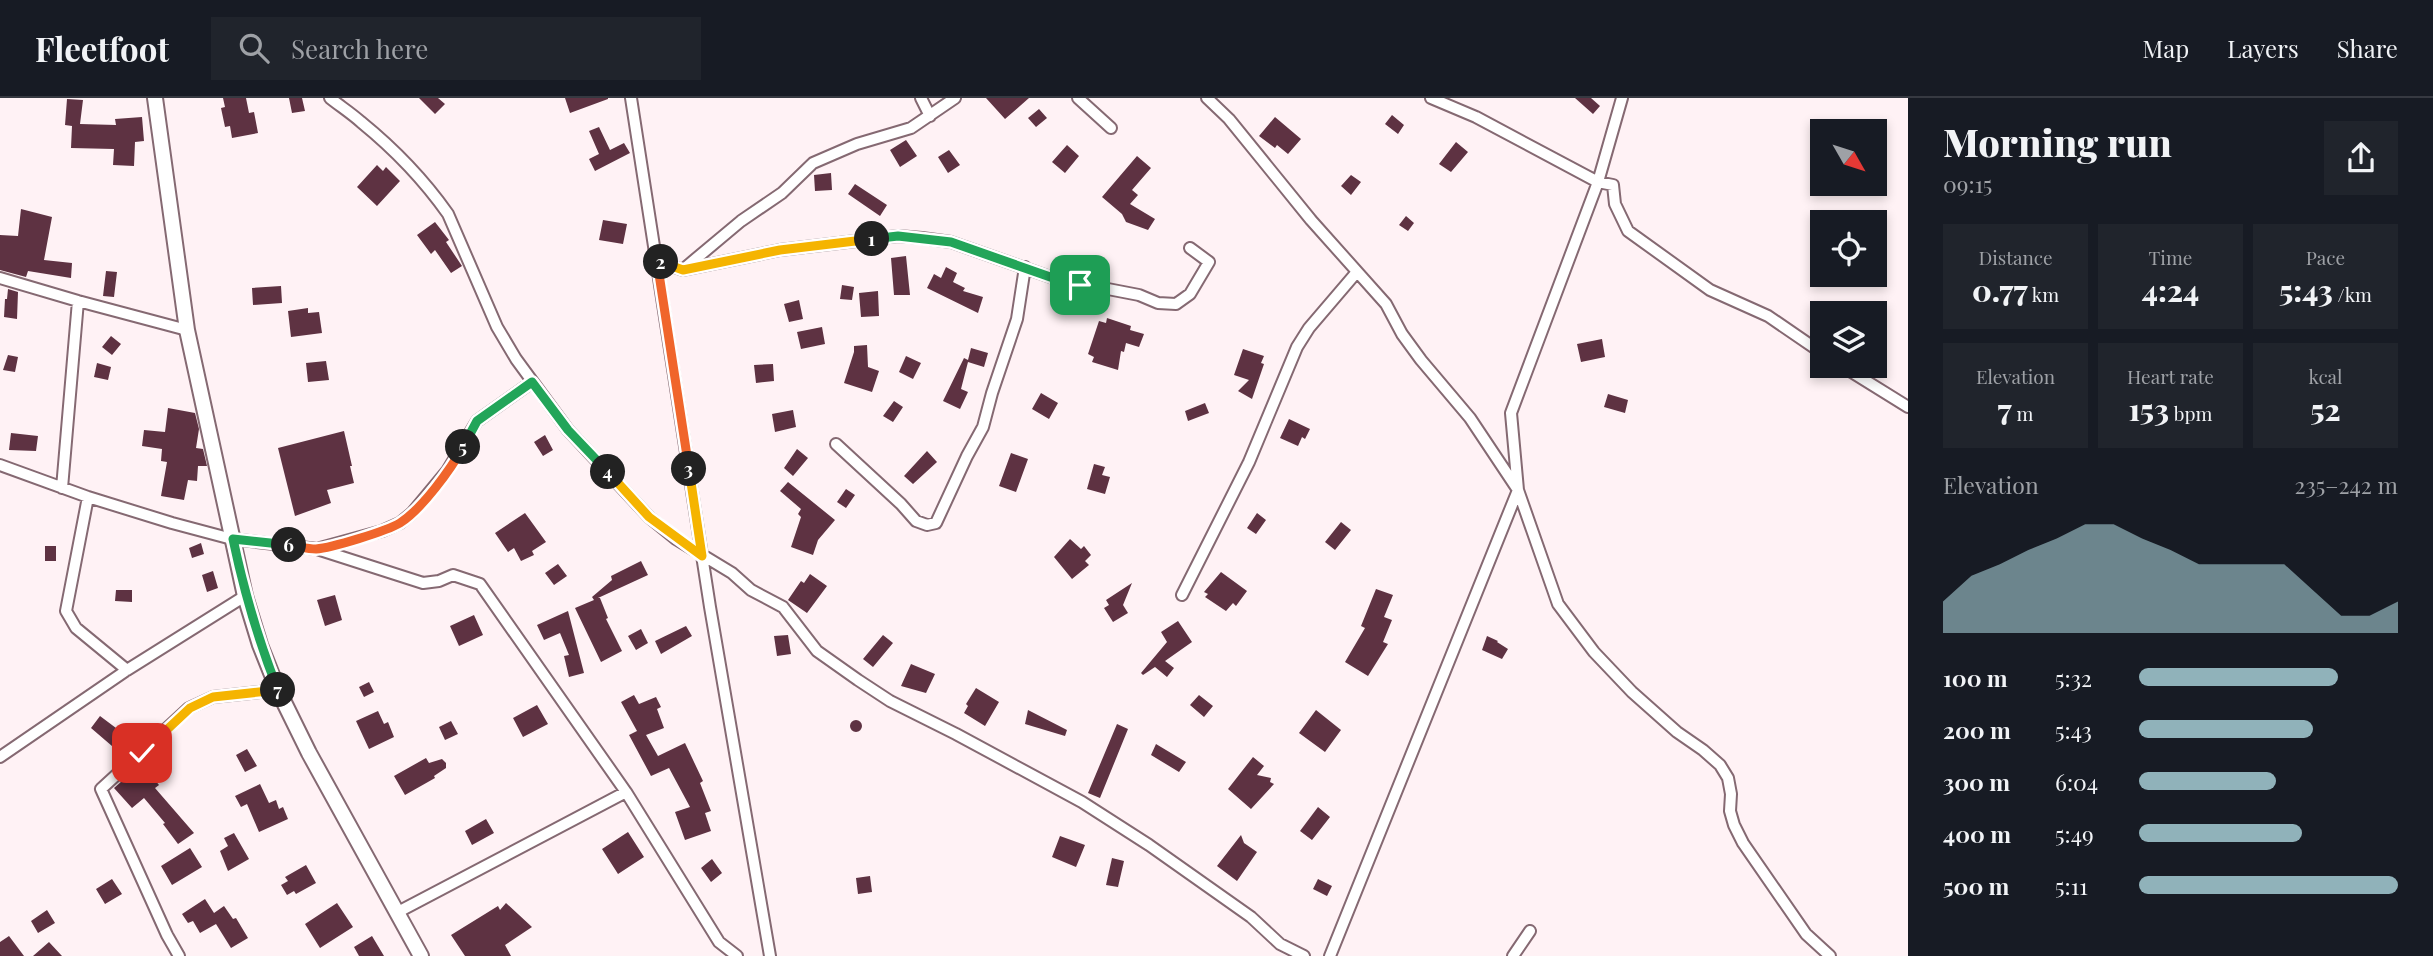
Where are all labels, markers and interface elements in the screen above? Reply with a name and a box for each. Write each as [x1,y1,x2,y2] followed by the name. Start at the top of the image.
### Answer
[211,17,701,80] search box
[35,26,169,70] text: Fleetfoot
[235,29,273,67] icon: search
[291,31,428,66] text: Search here
[2143,32,2189,64] text: Map
[2227,32,2299,64] text: Layers
[2337,32,2398,64] text: Share
[1943,116,2172,167] text: Morning run
[1810,119,1886,196] north arrow
[1810,119,1887,378] map controls
[2324,121,2398,195] button: share
[1943,168,1992,199] text: 09:15
[1810,210,1887,287] button: locate
[854,222,890,256] pin: 1
[868,225,875,251] text: 1
[644,244,678,280] pin: 2
[1978,244,2053,270] text: Distance
[2149,244,2192,270] text: Time
[2306,244,2345,270] text: Pace
[656,248,665,274] text: 2
[1050,255,1110,315] pin
[1061,266,1099,304] icon: arrive
[1972,270,2028,310] text: 0.77
[2142,270,2199,310] text: 4:24
[2279,270,2333,310] text: 5:43
[2028,281,2059,307] text: km
[2333,281,2372,307] text: /km
[1810,301,1887,378] button: layers
[1976,363,2055,389] text: Elevation
[2127,363,2214,389] text: Heart rate
[2308,363,2343,389] text: kcal
[1998,389,2012,429] text: 7
[2129,389,2169,429] text: 153
[2310,389,2341,429] text: 52
[2012,400,2033,426] text: m
[2169,400,2212,426] text: bpm
[446,430,480,464] pin: 5
[458,433,467,459] text: 5
[672,452,706,486] pin: 3
[590,454,626,490] pin: 4
[684,455,693,481] text: 3
[602,458,613,484] text: 4
[1943,469,2039,500] text: Elevation
[2294,469,2398,500] text: 235–242 m
[272,528,306,562] pin: 6
[283,531,294,557] text: 6
[1943,662,2008,693] text: 100 m
[2055,662,2092,693] text: 5:32
[260,672,296,708] pin: 7
[273,676,282,702] text: 7
[1943,714,2011,745] text: 200 m
[2055,714,2092,745] text: 5:43
[112,723,172,783] pin
[123,734,161,772] icon: check
[1943,766,2010,797] text: 300 m
[2055,766,2098,797] text: 6:04
[1943,818,2011,849] text: 400 m
[2055,818,2094,849] text: 5:49
[1943,870,2009,901] text: 500 m
[2055,870,2088,901] text: 5:11

